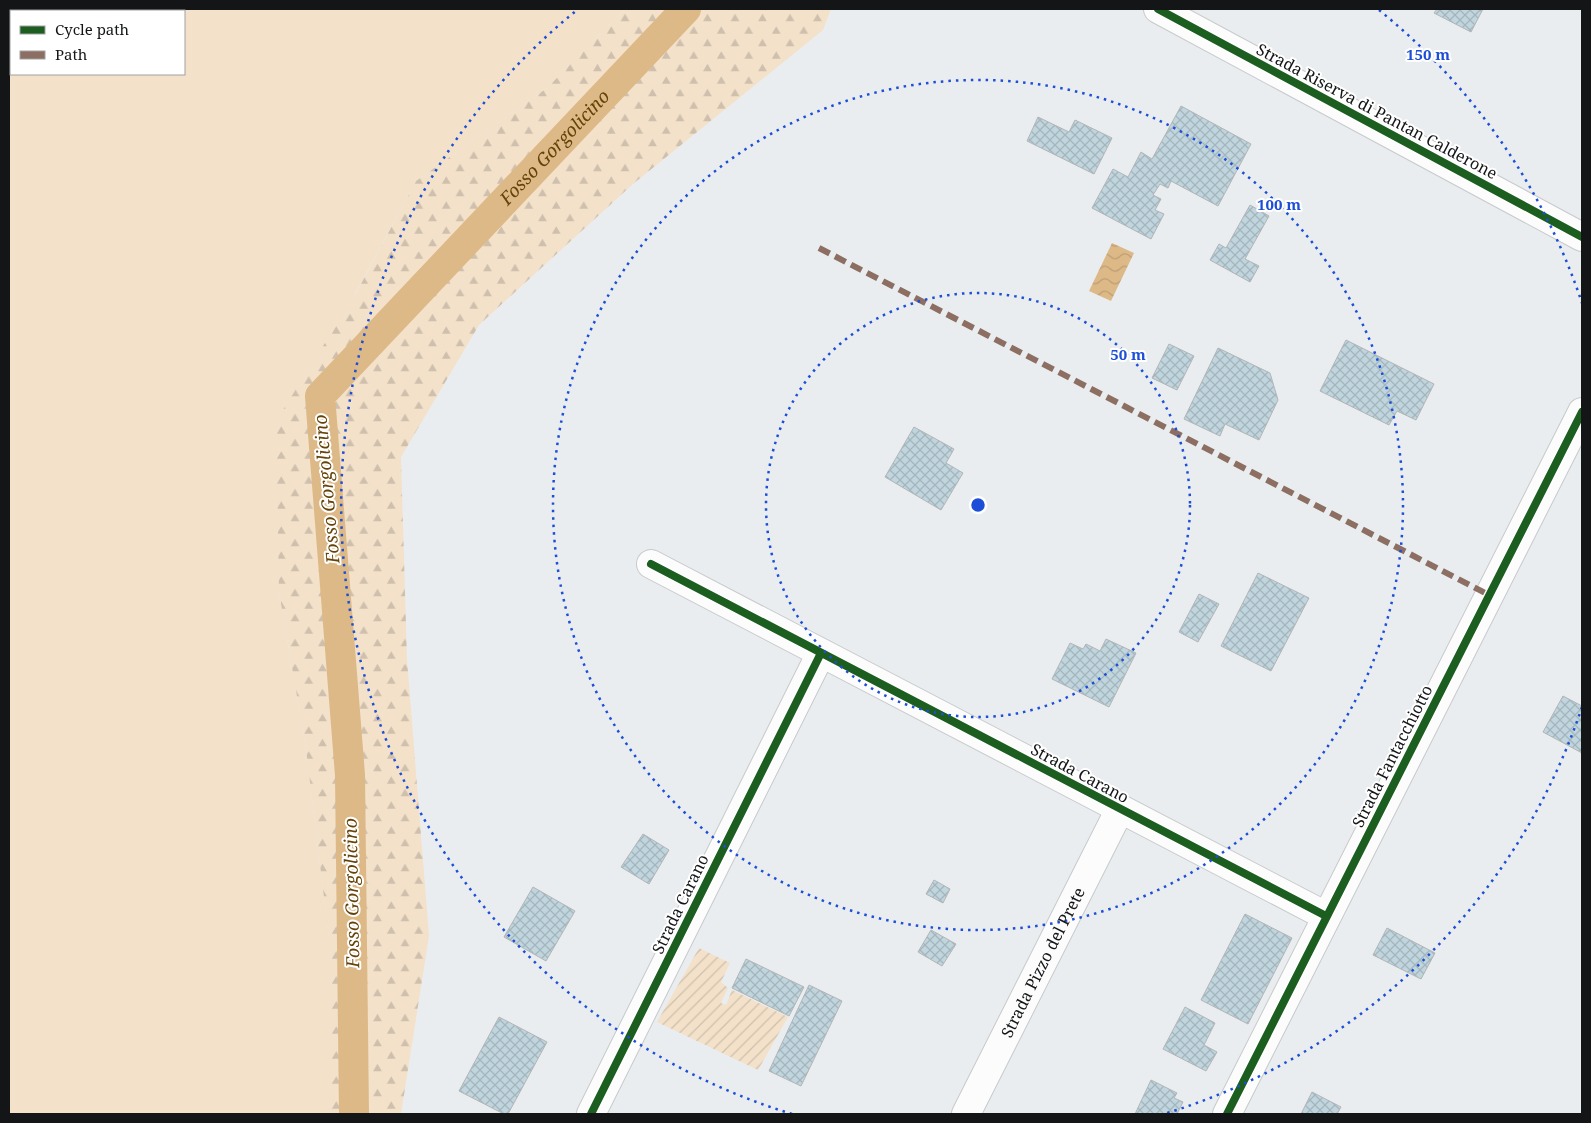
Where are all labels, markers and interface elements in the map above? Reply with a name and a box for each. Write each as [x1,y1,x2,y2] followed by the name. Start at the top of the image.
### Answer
[10,10,185,75] legend
[55,19,130,39] text: Cycle path
[1253,38,1501,184] street label: Strada Riserva di Pantan Calderone
[55,44,88,64] text: Path
[1406,44,1450,64] text: 150 m
[493,84,614,210] water label: Fosso Gorgolicino
[1257,194,1301,214] text: 100 m
[1110,344,1146,364] text: 50 m
[308,413,345,566] water label: Fosso Gorgolicino
[969,496,987,514] centre of rings
[1347,681,1437,831] street label: Strada Fantacchiotto
[1027,738,1133,808] street label: Strada Carano
[338,818,364,969] water label: Fosso Gorgolicino
[646,851,714,957] street label: Strada Carano
[995,883,1090,1041] street label: Strada Pizzo del Prete

